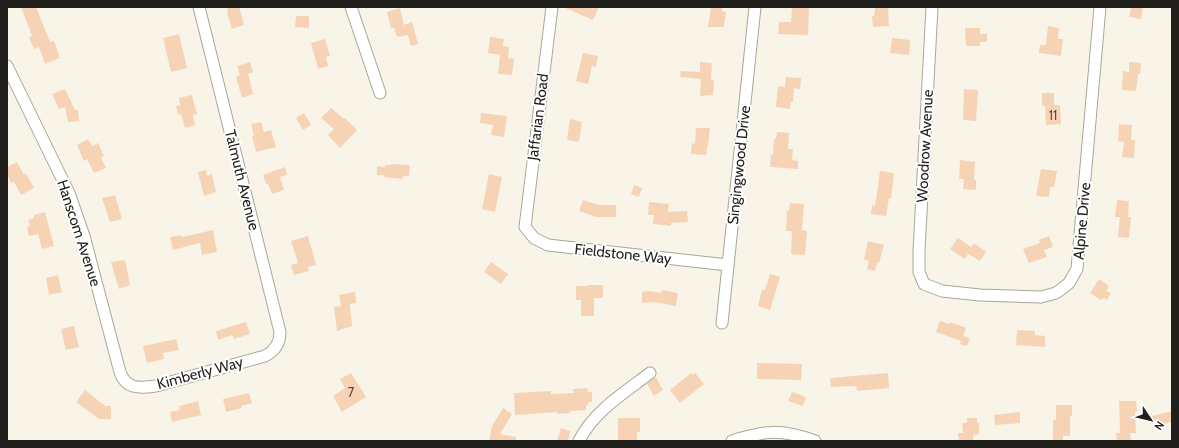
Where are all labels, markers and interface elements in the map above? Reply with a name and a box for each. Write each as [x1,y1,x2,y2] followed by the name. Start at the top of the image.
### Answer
[524,73,552,162] street label: Jaffarian Road
[913,89,937,203] street label: Woodrow Avenue
[724,104,754,225] street label: Singingwood Drive
[1049,107,1057,123] house number: 11
[221,128,263,232] street label: Talmuth Avenue
[53,177,105,289] street label: Hanscom Avenue
[1070,181,1094,260] street label: Alpine Drive
[574,240,673,268] street label: Fieldstone Way
[155,353,245,393] street label: Kimberly Way
[348,384,355,400] house number: 7
[1131,400,1171,440] north arrow
[1151,419,1167,433] text: N

